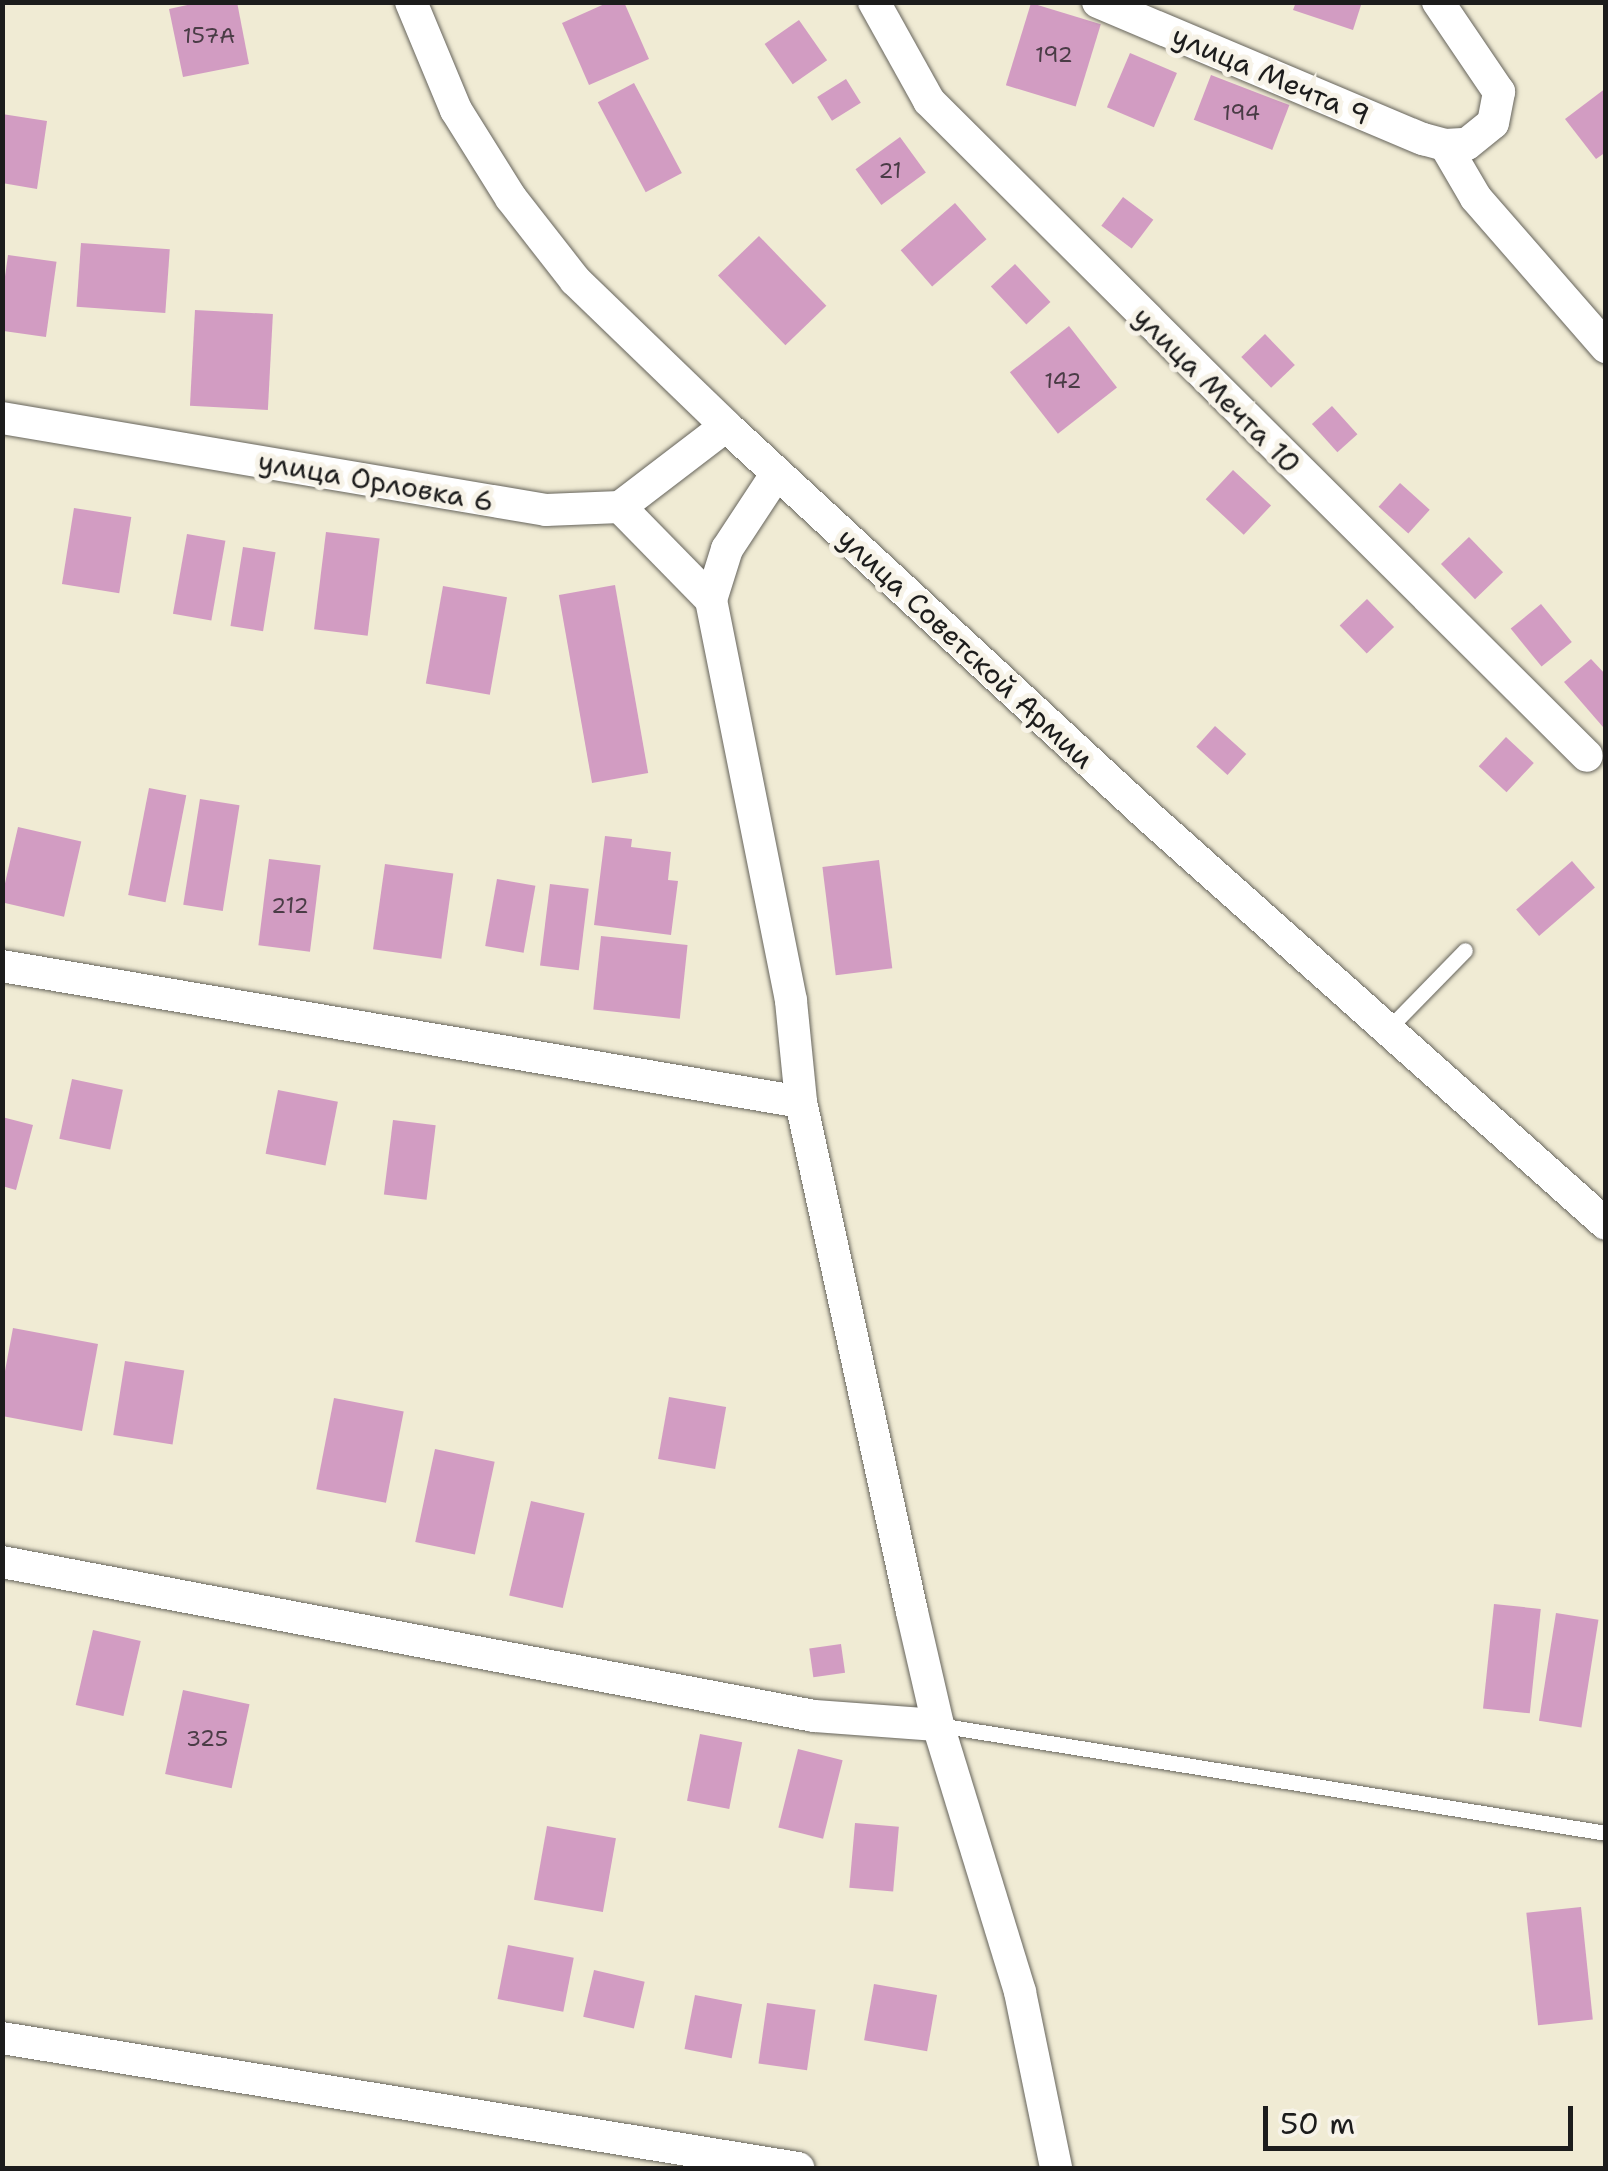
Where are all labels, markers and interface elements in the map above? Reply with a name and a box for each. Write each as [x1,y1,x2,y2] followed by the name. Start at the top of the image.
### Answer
[1167,18,1375,132] street label: улица Мечта 9
[183,23,235,49] house number: 157А
[1035,42,1073,68] house number: 192
[1222,100,1260,126] house number: 194
[878,158,902,184] house number: 21
[1127,300,1307,480] street label: улица Мечта 10
[1044,368,1082,394] house number: 142
[256,444,496,518] street label: улица Орловка 6
[831,521,1101,775] street label: улица Советской Армии
[271,893,309,919] house number: 212
[186,1726,228,1752] house number: 325
[1268,2086,1578,2148] scale bar
[1280,2103,1355,2144] text: 50 m

